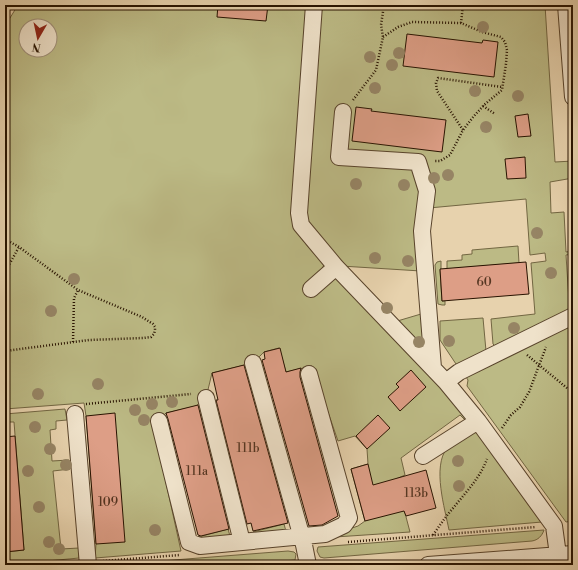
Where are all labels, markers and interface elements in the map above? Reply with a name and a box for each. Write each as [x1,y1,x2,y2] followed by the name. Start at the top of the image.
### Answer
[18,18,58,58] north arrow
[31,39,42,54] text: N
[476,275,492,290] house number: 60
[236,441,260,456] house number: 111b
[186,464,209,479] house number: 111a
[404,486,428,501] house number: 113b
[98,495,118,510] house number: 109

